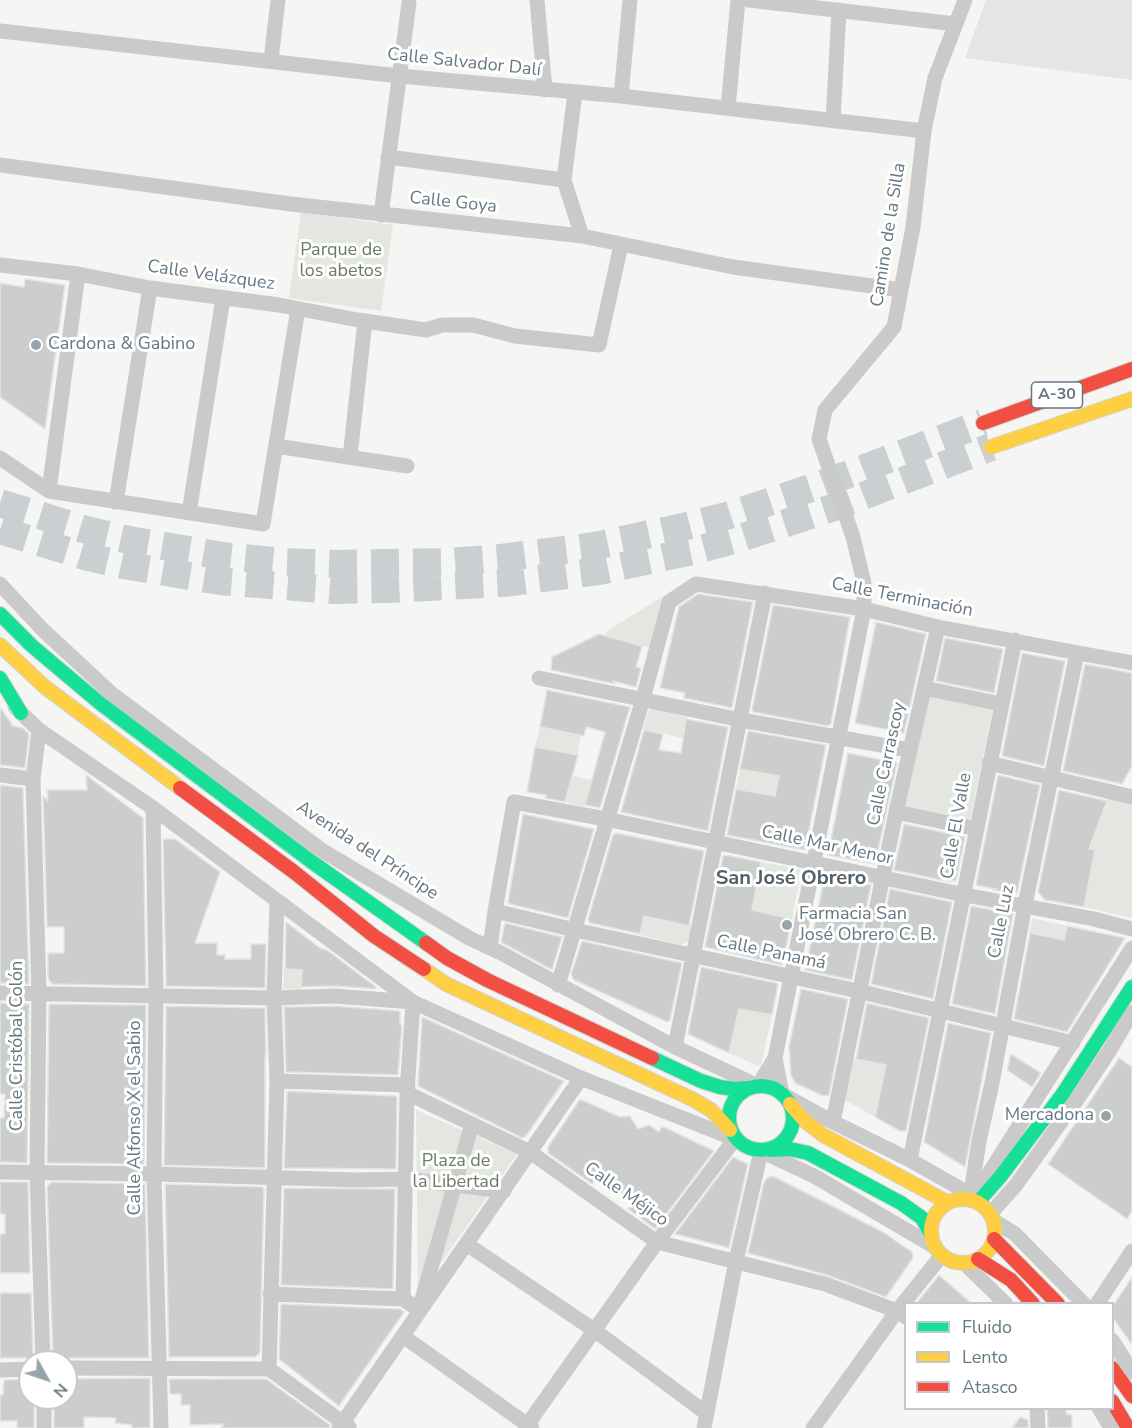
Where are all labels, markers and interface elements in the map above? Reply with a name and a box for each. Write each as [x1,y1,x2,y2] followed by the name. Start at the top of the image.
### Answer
[386,44,542,82] street label: Calle Salvador Dalí
[867,161,911,309] street label: Camino de la Silla
[408,188,498,218] street label: Calle Goya
[299,240,383,282] park label: Parque de los abetos
[146,256,276,296] street label: Calle Velázquez
[48,334,195,356] place label: Cardona & Gabino
[29,338,43,352] marker: Cardona & Gabino
[1032,382,1082,408] road number: A-30
[829,574,975,622] street label: Calle Terminación
[863,700,911,828] street label: Calle Carrascoy
[937,771,977,881] street label: Calle El Valle
[292,797,442,905] street label: Avenida del Príncipe
[759,822,895,870] street label: Calle Mar Menor
[716,867,866,891] district label: San José Obrero
[984,884,1020,960] street label: Calle Luz
[799,904,936,946] place label: Farmacia San José Obrero C. B.
[780,918,794,932] marker: Farmacia San José Obrero C. B.
[714,931,828,975] street label: Calle Panamá
[7,961,29,1131] street label: Calle Cristóbal Colón
[125,1021,147,1215] street label: Calle Alfonso X el Sabio
[1005,1105,1094,1127] place label: Mercadona
[1099,1109,1113,1123] marker: Mercadona
[413,1151,499,1194] park label: Plaza de la Libertad
[580,1158,672,1232] street label: Calle Méjico
[904,1302,1114,1410] legend
[962,1315,1012,1339] text: Fluido
[962,1345,1008,1369] text: Lento
[18,1350,78,1410] north arrow
[962,1375,1018,1399] text: Atasco
[48,1379,73,1402] text: N

